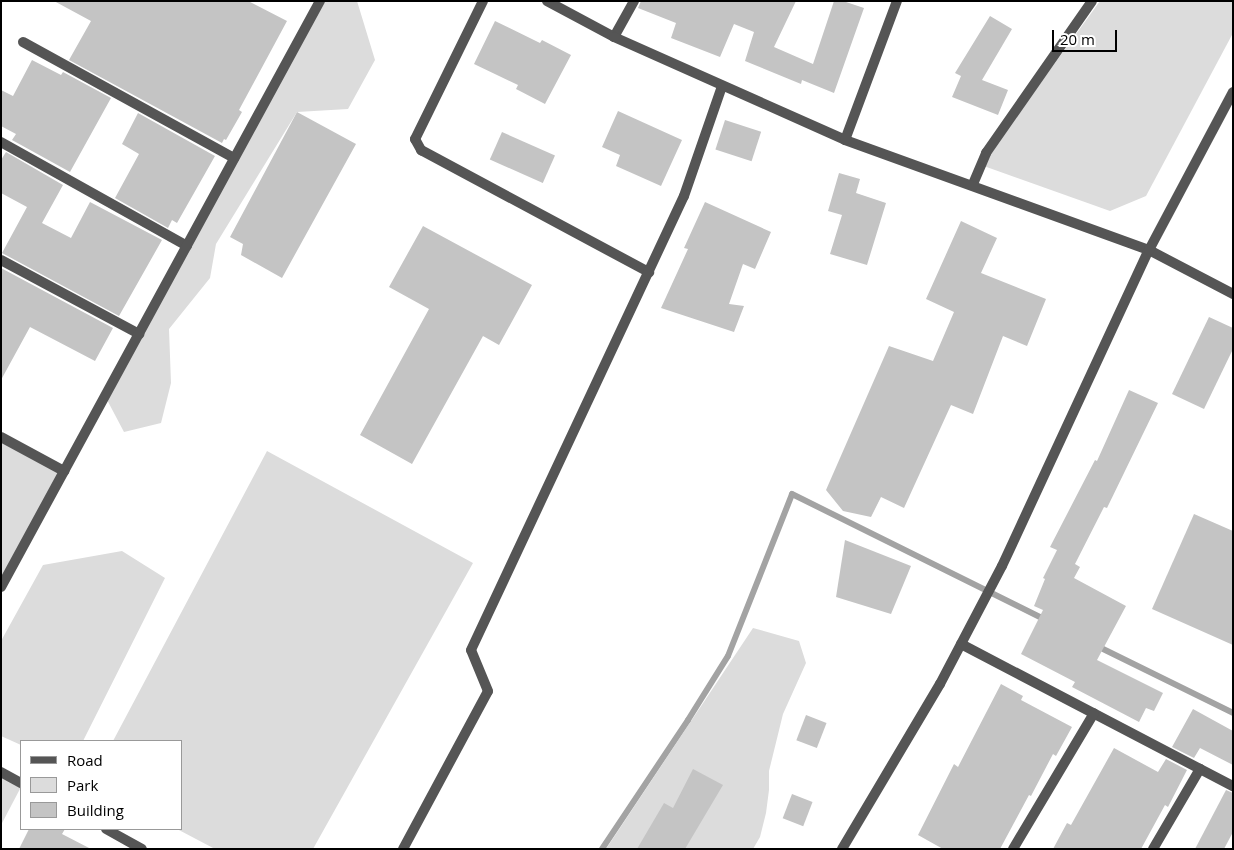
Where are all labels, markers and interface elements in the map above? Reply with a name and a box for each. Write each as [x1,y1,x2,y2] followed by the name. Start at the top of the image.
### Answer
[1054,20,1119,52] scale bar
[1060,29,1095,49] text: 20 m
[20,740,182,830] legend
[67,750,103,770] text: Road
[67,775,98,795] text: Park
[67,800,124,820] text: Building

